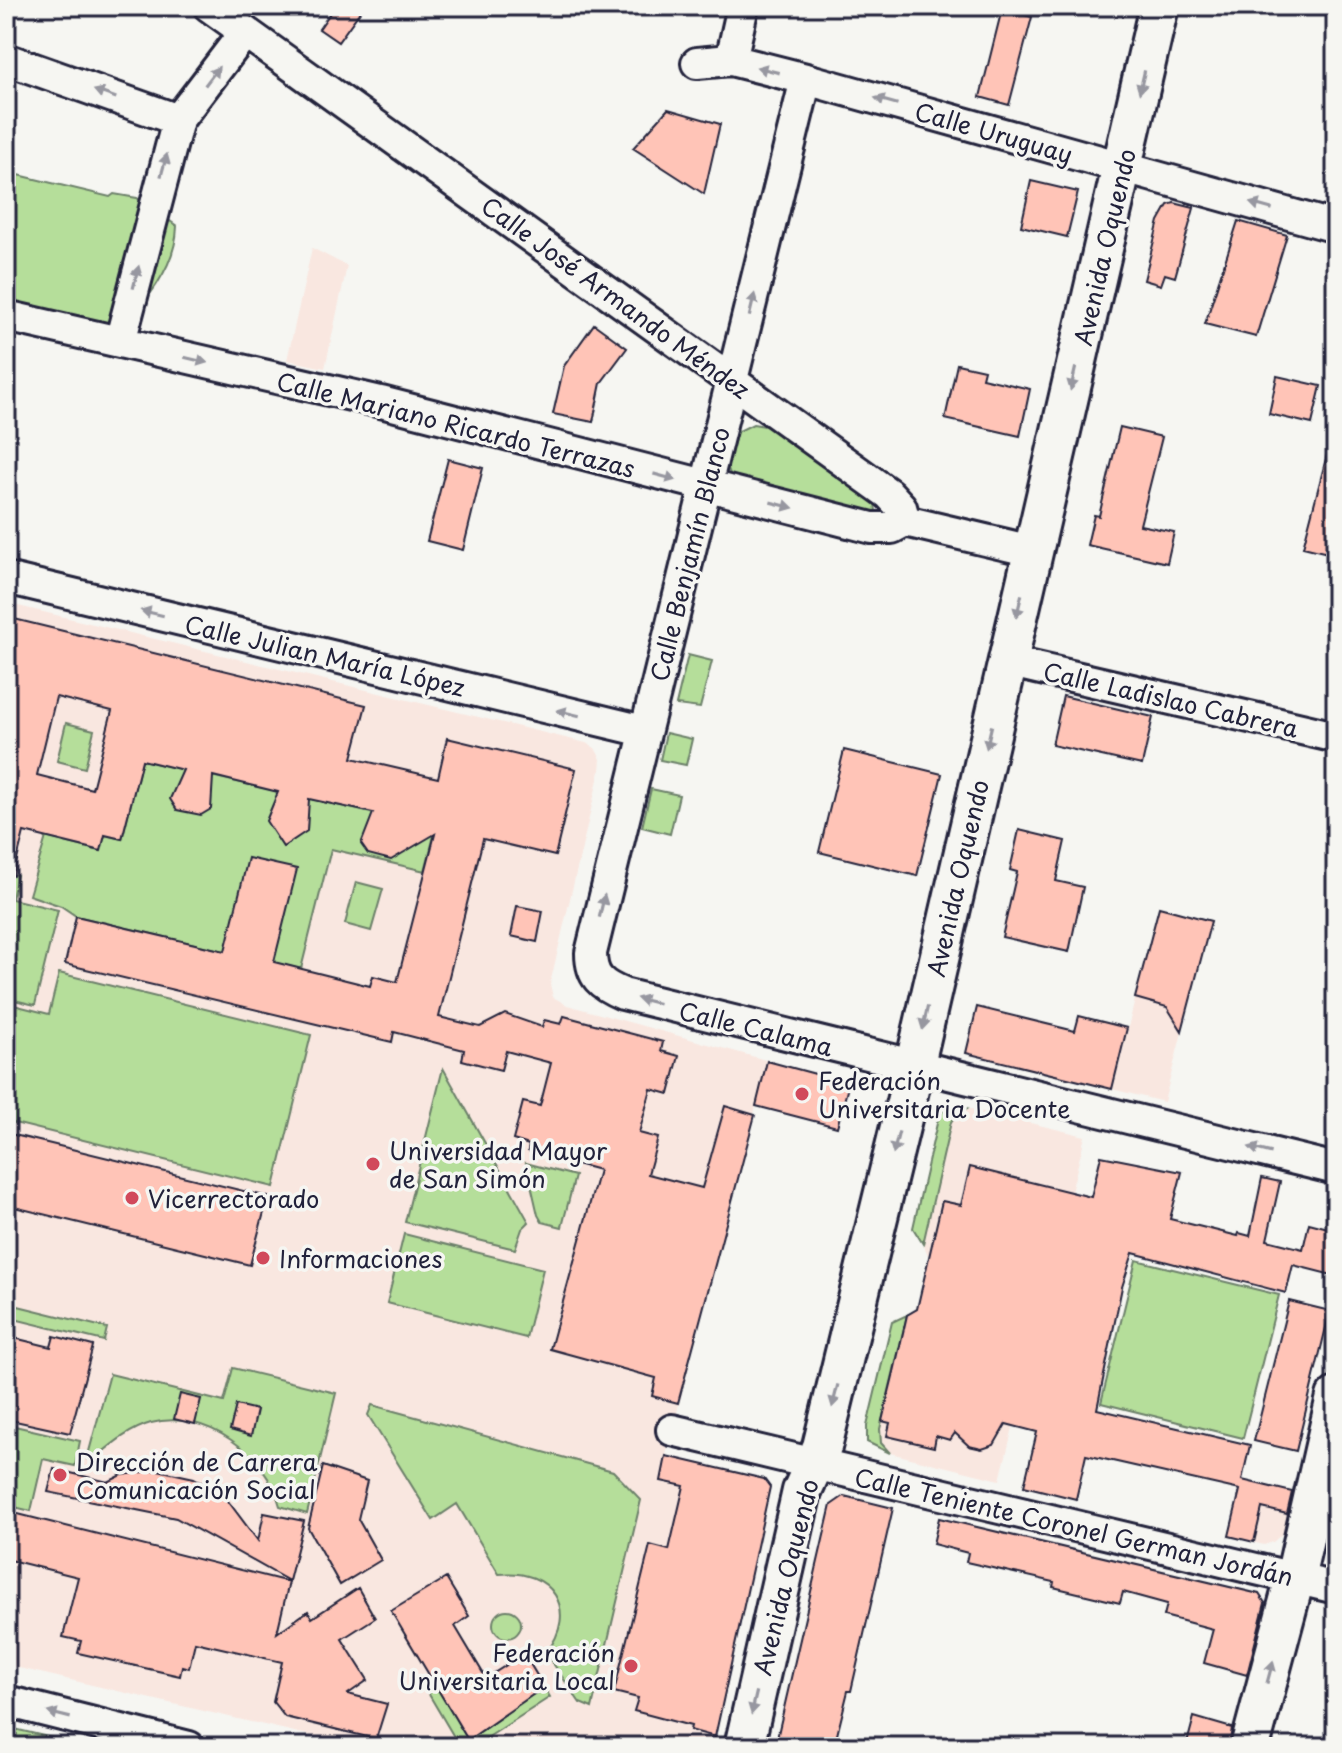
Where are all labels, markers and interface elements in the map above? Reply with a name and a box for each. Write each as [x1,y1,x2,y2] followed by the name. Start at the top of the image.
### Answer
[756,63,781,75] one-way arrow
[203,66,219,86] one-way arrow
[1135,70,1147,95] one-way arrow
[92,87,116,100] one-way arrow
[911,92,1077,172] street label: Calle Uruguay
[873,95,898,107] one-way arrow
[1064,145,1144,349] street label: Avenida Oquendo
[158,153,171,177] one-way arrow
[474,187,758,407] street label: Calle José Armando Méndez
[1249,199,1273,212] one-way arrow
[130,264,142,289] one-way arrow
[746,293,759,318] one-way arrow
[183,354,208,367] one-way arrow
[273,362,639,486] street label: Calle Mariano Ricardo Terrazas
[1066,367,1079,392] one-way arrow
[640,423,738,685] street label: Calle Benjamín Blanco
[653,471,678,483] one-way arrow
[769,500,794,512] one-way arrow
[1013,594,1025,619] one-way arrow
[182,605,468,705] street label: Calle Julian María López
[139,607,164,619] one-way arrow
[1040,652,1302,746] street label: Calle Ladislao Cabrera
[555,706,580,719] one-way arrow
[982,724,995,749] one-way arrow
[917,776,997,980] street label: Avenida Oquendo
[596,894,609,919] one-way arrow
[675,992,837,1064] street label: Calle Calama
[635,994,660,1006] one-way arrow
[918,1005,931,1030] one-way arrow
[818,1062,1070,1126] place label: Federación Universitaria Docente
[793,1085,811,1103] marker: Federación Universitaria Docente
[890,1131,902,1156] one-way arrow
[389,1132,608,1196] place label: Universidad Mayor de San Simón
[1248,1144,1273,1156] one-way arrow
[364,1155,382,1173] marker: Universidad Mayor de San Simón
[148,1180,319,1216] place label: Vicerrectorado
[123,1189,141,1207] marker: Vicerrectorado
[279,1240,442,1276] place label: Informaciones
[254,1249,272,1267] marker: Informaciones
[828,1383,840,1408] one-way arrow
[76,1443,318,1507] place label: Dirección de Carrera Comunicación Social
[851,1458,1297,1594] street label: Calle Teniente Coronel German Jordán
[51,1466,69,1484] marker: Dirección de Carrera Comunicación Social
[743,1475,827,1679] street label: Avenida Oquendo
[398,1634,615,1698] place label: Federación Universitaria Local
[622,1657,640,1675] marker: Federación Universitaria Local
[1265,1659,1277,1684] one-way arrow
[747,1691,760,1716] one-way arrow
[46,1708,71,1720] one-way arrow

